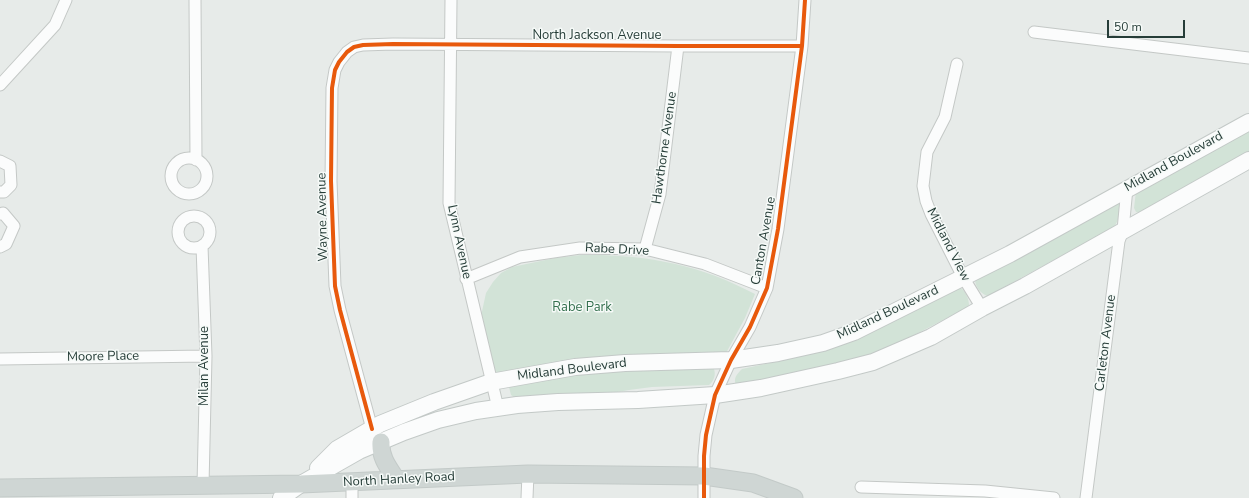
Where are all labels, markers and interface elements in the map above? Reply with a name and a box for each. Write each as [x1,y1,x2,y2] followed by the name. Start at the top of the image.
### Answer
[1109,12,1187,38] scale bar
[1114,19,1142,35] text: 50 m
[532,28,662,44] street label: North Jackson Avenue
[649,91,681,205] street label: Hawthorne Avenue
[1122,128,1226,196] street label: Midland Boulevard
[314,172,332,262] street label: Wayne Avenue
[749,196,779,286] street label: Canton Avenue
[444,203,474,281] street label: Lynn Avenue
[923,206,973,284] street label: Midland View
[585,241,649,259] street label: Rabe Drive
[835,283,941,343] street label: Midland Boulevard
[1092,294,1120,392] street label: Carleton Avenue
[552,300,612,316] park label: Rabe Park
[197,326,213,406] street label: Milan Avenue
[67,349,139,365] street label: Moore Place
[516,356,628,384] street label: Midland Boulevard
[343,469,455,491] street label: North Hanley Road

